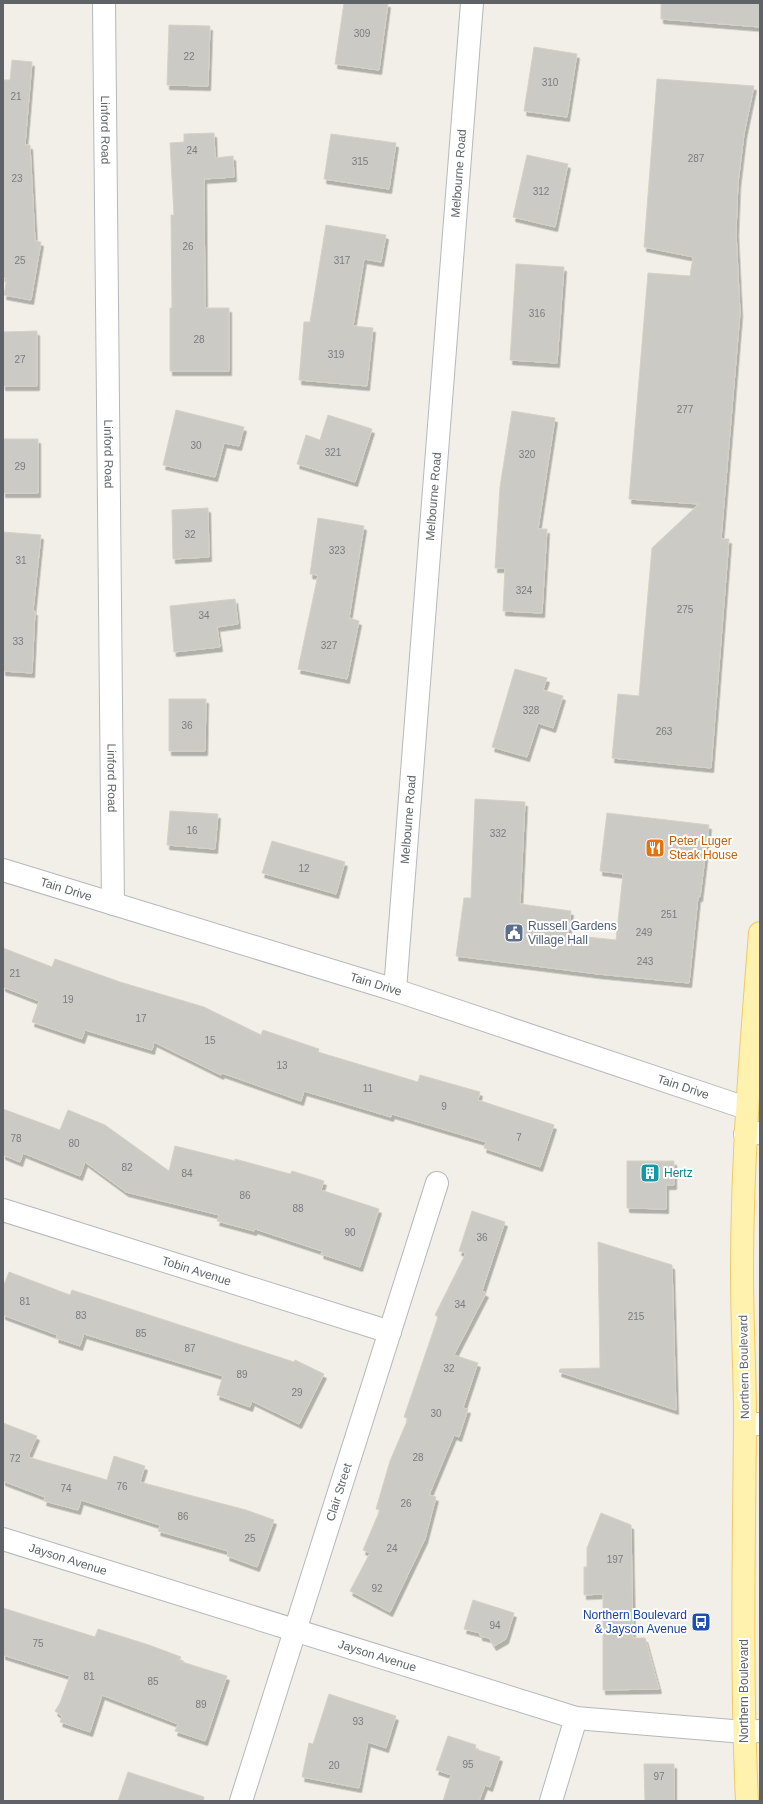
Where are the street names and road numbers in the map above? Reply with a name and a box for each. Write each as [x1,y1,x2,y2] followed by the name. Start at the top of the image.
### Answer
[98,96,113,164] street label: Linford Road
[448,129,469,218] street label: Melbourne Road
[101,419,116,488] street label: Linford Road
[423,452,444,541] street label: Melbourne Road
[104,743,119,812] street label: Linford Road
[398,775,419,864] street label: Melbourne Road
[39,875,94,904] street label: Tain Drive
[348,970,404,999] street label: Tain Drive
[656,1072,711,1102] street label: Tain Drive
[160,1254,233,1289] street label: Tobin Avenue
[736,1315,752,1419] street label: Northern Boulevard
[323,1461,355,1523] street label: Clair Street
[27,1540,109,1578] street label: Jayson Avenue
[336,1637,418,1675] street label: Jayson Avenue
[737,1639,751,1743] street label: Northern Boulevard

